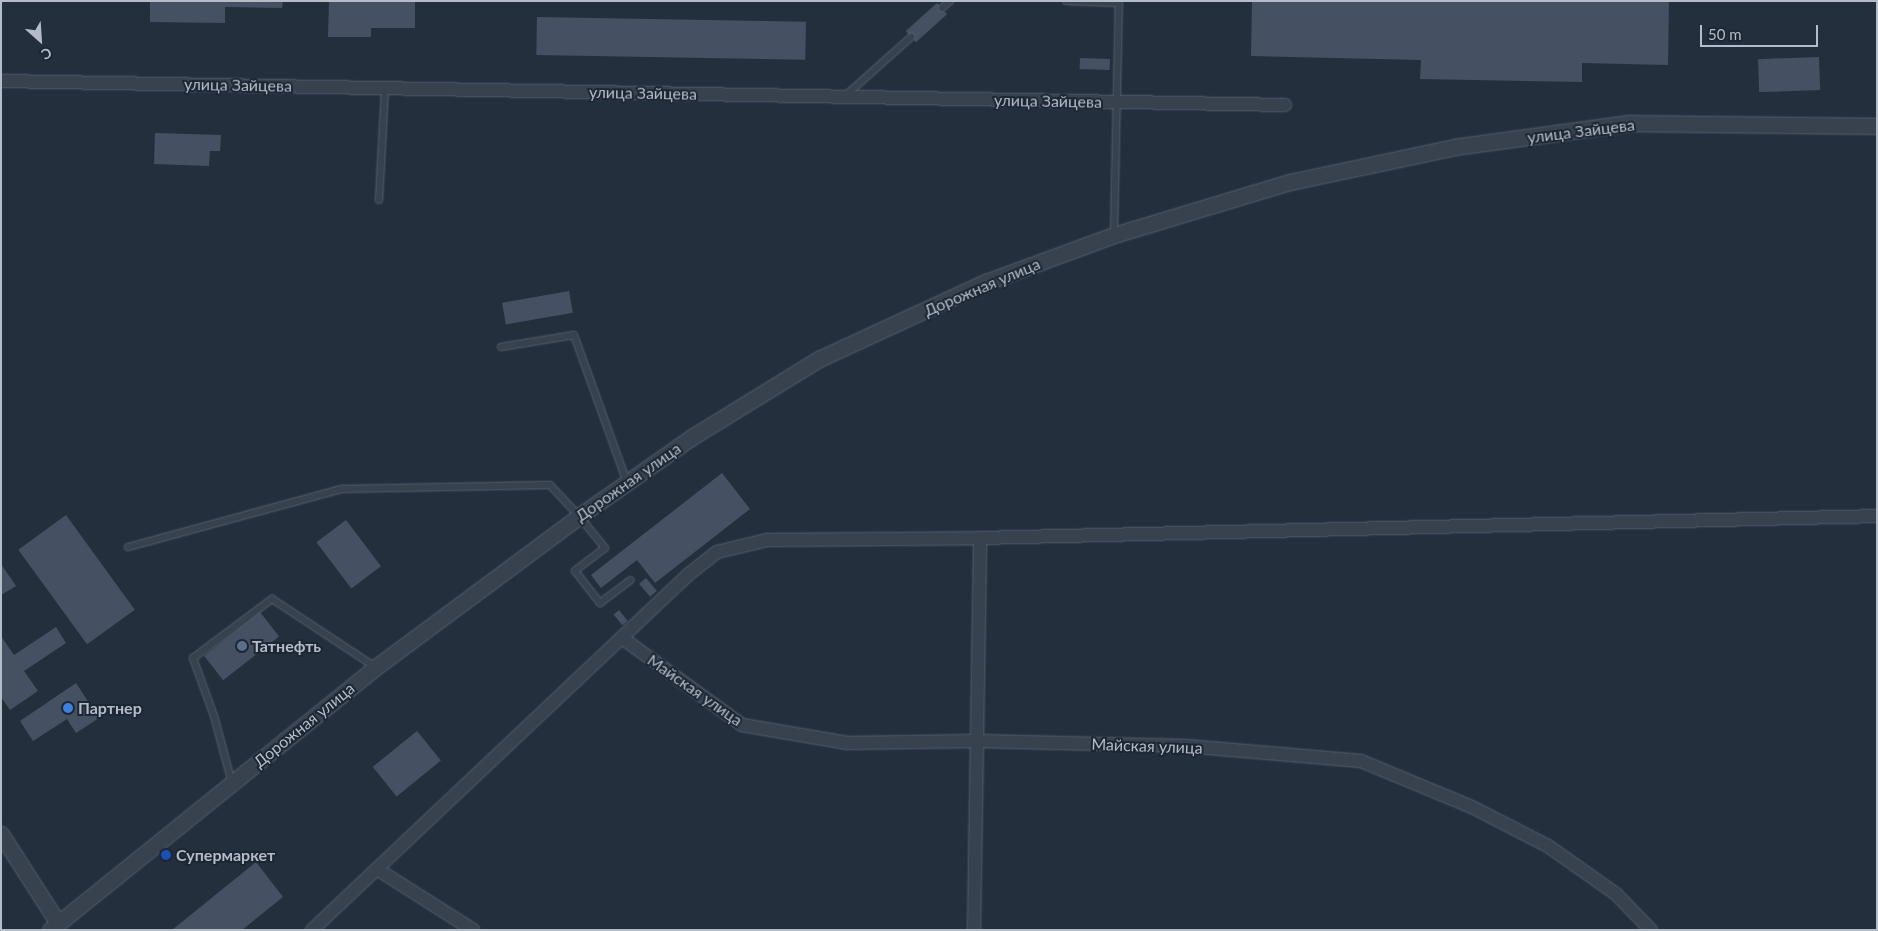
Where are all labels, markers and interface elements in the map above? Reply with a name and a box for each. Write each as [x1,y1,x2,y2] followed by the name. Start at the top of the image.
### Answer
[15,15,65,65] north arrow
[1703,15,1820,47] scale bar
[1708,25,1742,43] text: 50 m
[39,44,55,64] text: С
[184,74,292,96] street label: улица Зайцева
[589,82,697,104] street label: улица Зайцева
[994,90,1102,112] street label: улица Зайцева
[1526,115,1636,147] street label: улица Зайцева
[921,254,1043,320] street label: Дорожная улица
[572,439,684,525] street label: Дорожная улица
[252,636,321,656] place label: Татнефть
[236,640,248,652] marker: Татнефть
[644,650,746,730] street label: Майская улица
[250,678,358,772] street label: Дорожная улица
[78,698,142,718] place label: Партнер
[62,702,74,714] marker: Партнер
[1091,734,1203,758] street label: Майская улица
[176,845,275,865] place label: Супермаркет
[160,849,172,861] marker: Супермаркет

